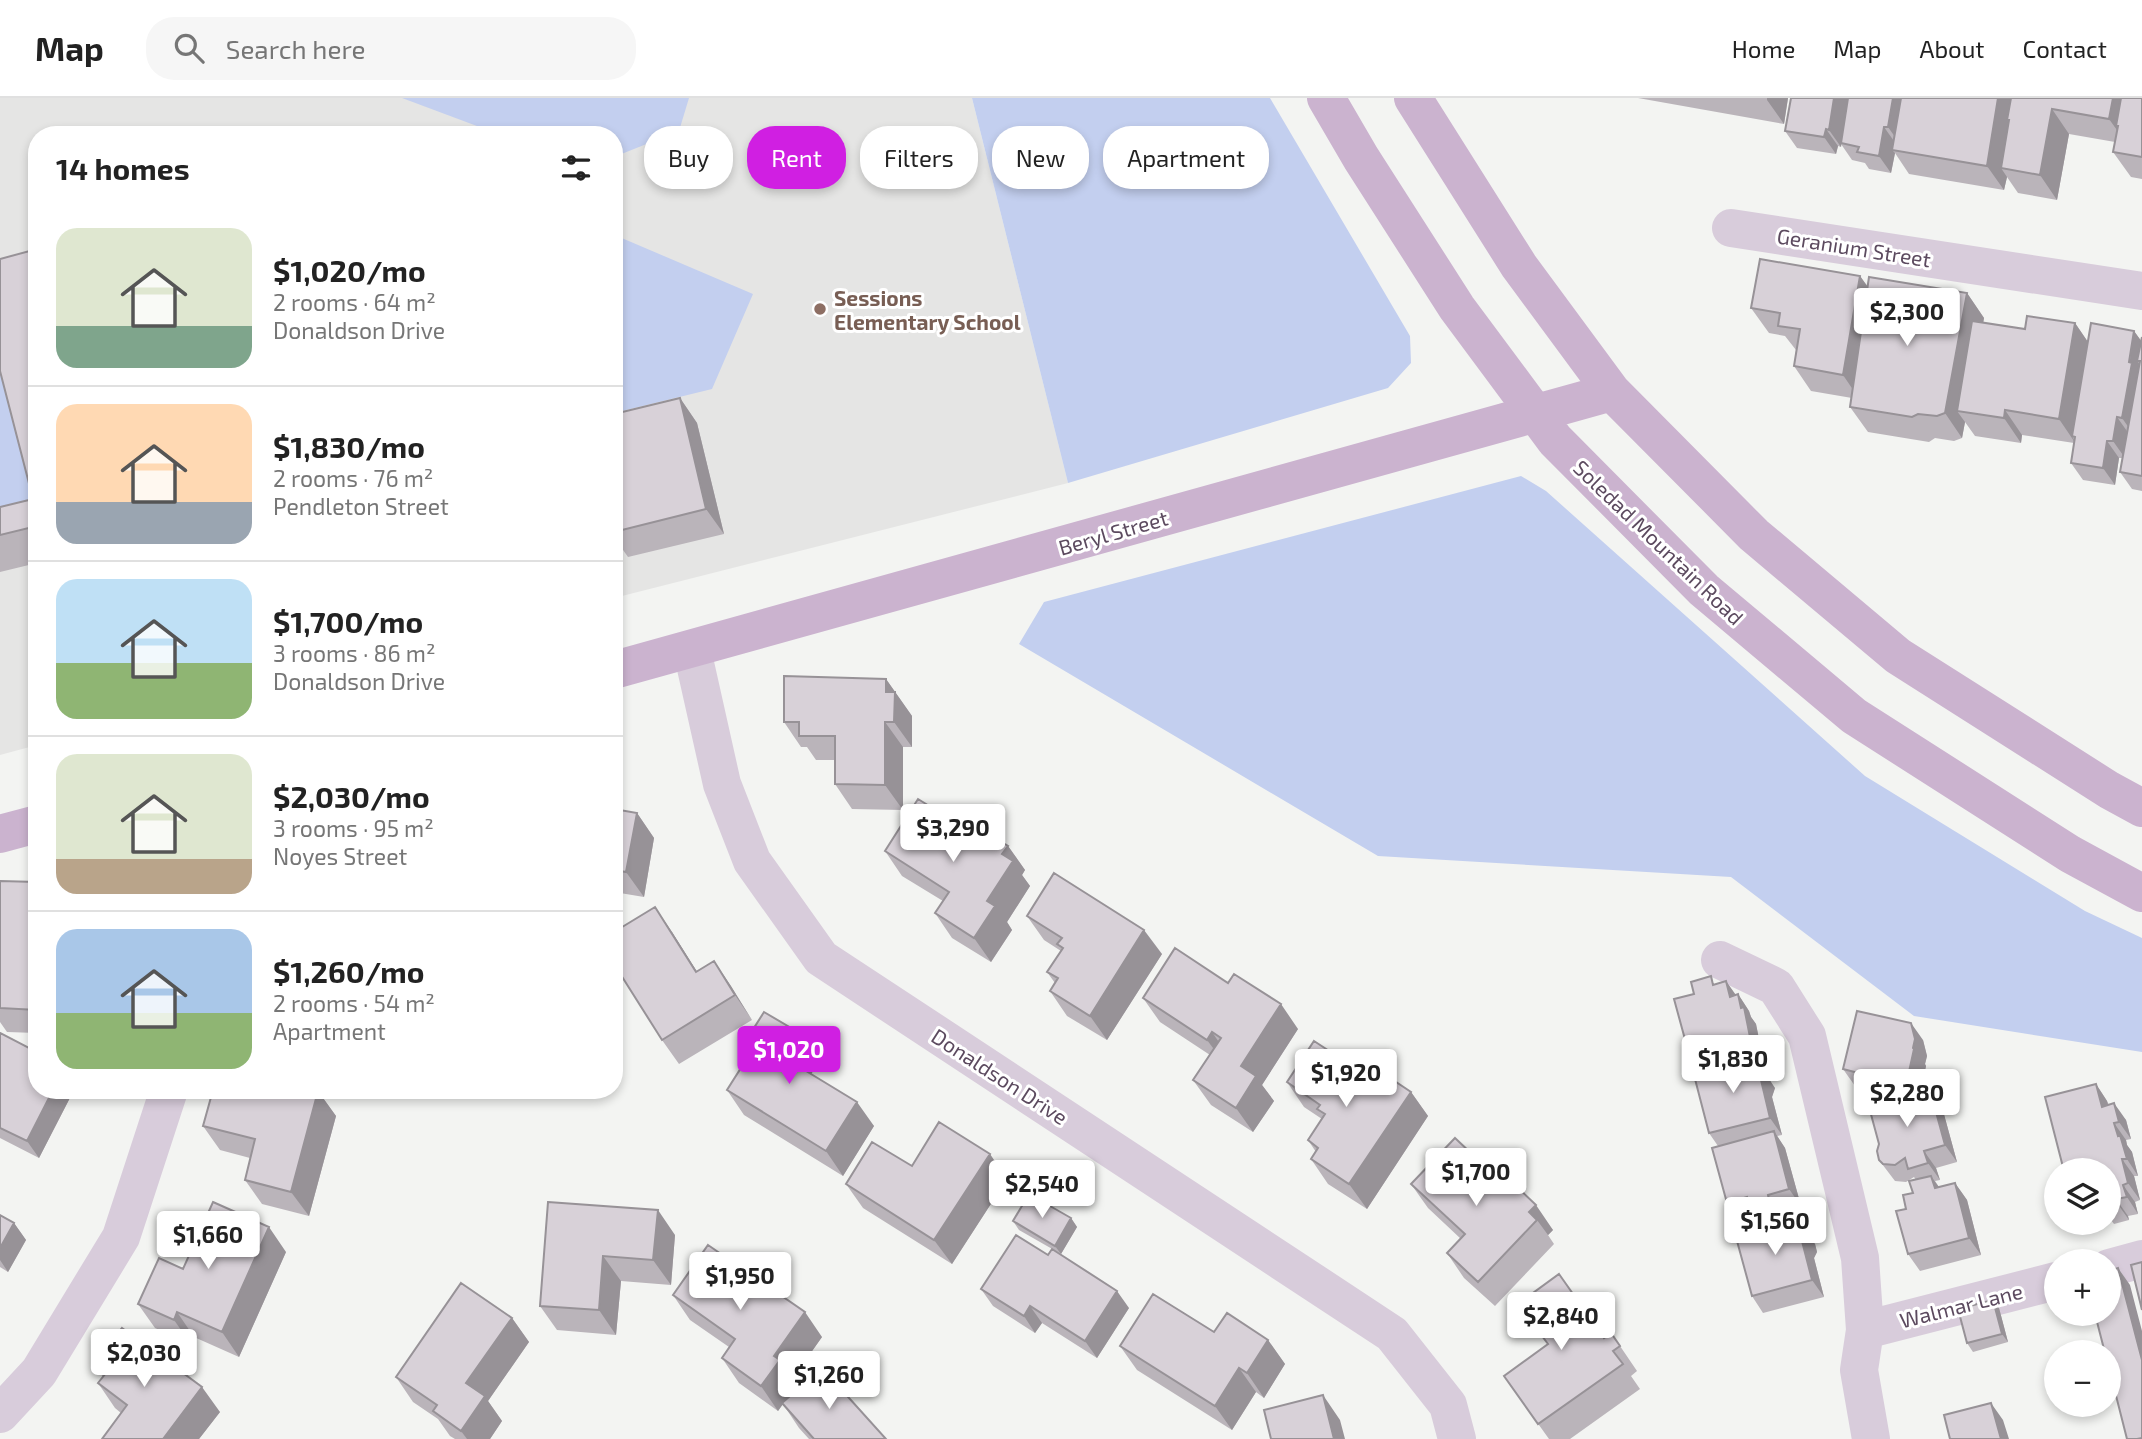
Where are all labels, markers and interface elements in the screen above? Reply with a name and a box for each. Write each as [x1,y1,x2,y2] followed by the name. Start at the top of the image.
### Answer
[146,17,636,80] search box
[35,28,104,68] text: Map
[170,29,208,67] icon: search
[226,33,365,64] text: Search here
[1732,34,1795,63] text: Home
[1833,34,1881,63] text: Map
[1919,34,1985,63] text: About
[2023,34,2107,63] text: Contact
[644,126,733,189] chip: Buy
[747,126,846,189] chip: Rent
[860,126,978,189] chip: Filters
[992,126,1089,189] chip: New
[1103,126,1269,189] chip: Apartment
[557,149,595,187] icon: filters
[56,150,190,186] text: 14 homes
[1775,223,1933,271] street label: Geranium Street
[273,252,426,288] text: $1,020/mo
[112,256,196,340] icon: home
[834,285,1021,335] place label: Sessions Elementary School
[273,288,436,316] text: 2 rooms · 64 m²
[1850,288,1964,348] pin: $2,300
[1870,297,1944,325] text: $2,300
[812,301,828,317] marker: Sessions Elementary School
[273,316,445,344] text: Donaldson Drive
[273,428,425,464] text: $1,830/mo
[112,432,196,516] icon: home
[1569,455,1749,629] street label: Soledad Mountain Road
[273,464,433,492] text: 2 rooms · 76 m²
[273,492,449,520] text: Pendleton Street
[1055,504,1171,560] street label: Beryl Street
[273,603,423,639] text: $1,700/mo
[112,607,196,691] icon: home
[273,639,435,667] text: 3 rooms · 86 m²
[273,667,445,695] text: Donaldson Drive
[273,778,430,814] text: $2,030/mo
[112,782,196,866] icon: home
[896,804,1010,864] pin: $3,290
[916,813,990,841] text: $3,290
[273,814,434,842] text: 3 rooms · 95 m²
[273,842,407,870] text: Noyes Street
[273,953,424,989] text: $1,260/mo
[112,957,196,1041] icon: home
[273,989,435,1017] text: 2 rooms · 54 m²
[273,1017,386,1045] text: Apartment
[927,1023,1073,1129] street label: Donaldson Drive
[732,1026,846,1086] pin: $1,020
[753,1035,825,1063] text: $1,020
[1676,1035,1790,1095] pin: $1,830
[1698,1044,1768,1072] text: $1,830
[1289,1049,1403,1109] pin: $1,920
[1311,1058,1381,1086] text: $1,920
[1850,1070,1964,1129] pin: $2,280
[1870,1078,1944,1106] text: $2,280
[1419,1148,1533,1208] pin: $1,700
[1441,1157,1511,1185] text: $1,700
[2044,1158,2121,1417] map controls
[2044,1158,2121,1235] button: layers
[985,1160,1099,1220] pin: $2,540
[1005,1169,1079,1197] text: $2,540
[1718,1198,1832,1257] pin: $1,560
[1740,1206,1810,1234] text: $1,560
[151,1212,265,1271] pin: $1,660
[173,1220,243,1248] text: $1,660
[2044,1249,2121,1326] button: +
[683,1252,797,1312] pin: $1,950
[705,1261,775,1289] text: $1,950
[1897,1278,2025,1332] street label: Walmar Lane
[1504,1292,1618,1352] pin: $2,840
[1523,1301,1599,1329] text: $2,840
[87,1330,201,1389] pin: $2,030
[107,1338,181,1366] text: $2,030
[2044,1340,2121,1417] button: −
[772,1352,886,1411] pin: $1,260
[794,1360,864,1388] text: $1,260

